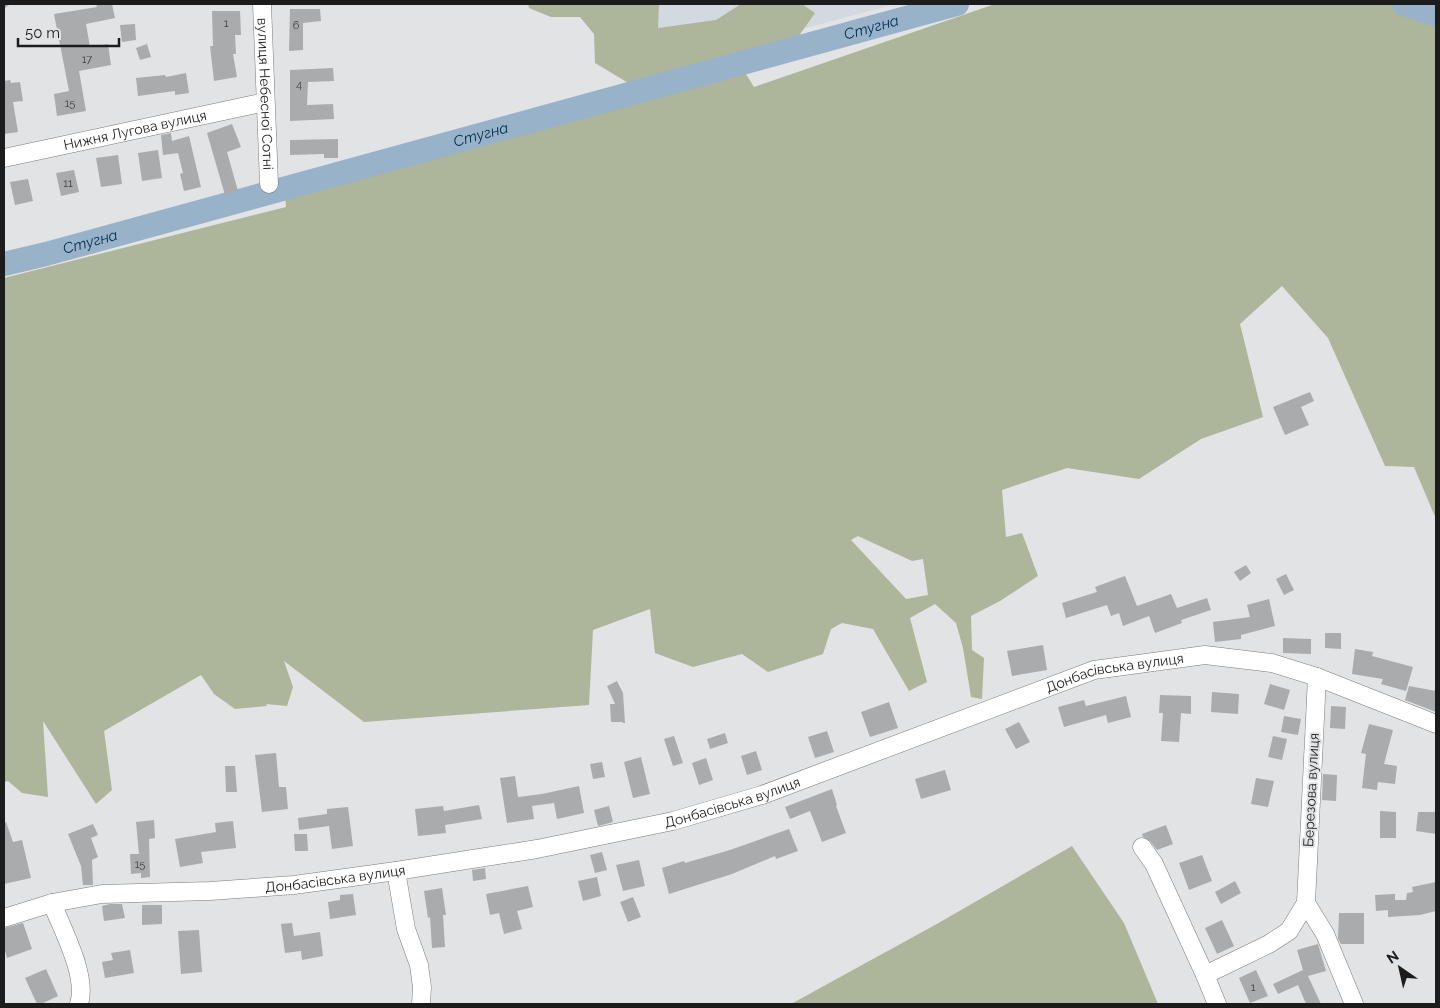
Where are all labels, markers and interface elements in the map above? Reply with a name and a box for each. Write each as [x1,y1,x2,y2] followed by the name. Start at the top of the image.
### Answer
[842,11,901,44] water label: Стугна
[18,15,119,47] scale bar
[224,17,229,30] house number: 1
[255,18,276,170] street label: вулиця Небесної Сотні
[293,19,300,32] house number: 6
[25,24,60,42] text: 50 m
[82,53,92,66] house number: 17
[296,78,302,91] house number: 4
[65,97,75,110] house number: 15
[62,107,208,153] street label: Нижня Лугова вулиця
[451,119,510,151] water label: Стугна
[63,177,73,190] house number: 11
[61,226,120,258] water label: Стугна
[1044,650,1185,695] street label: Донбасівська вулиця
[1300,732,1322,848] street label: Березова вулиця
[663,773,802,831] street label: Донбасівська вулиця
[135,858,145,871] house number: 15
[265,862,406,895] street label: Донбасівська вулиця
[1375,943,1425,993] north arrow
[1384,948,1402,967] text: N
[1251,981,1256,994] house number: 1

